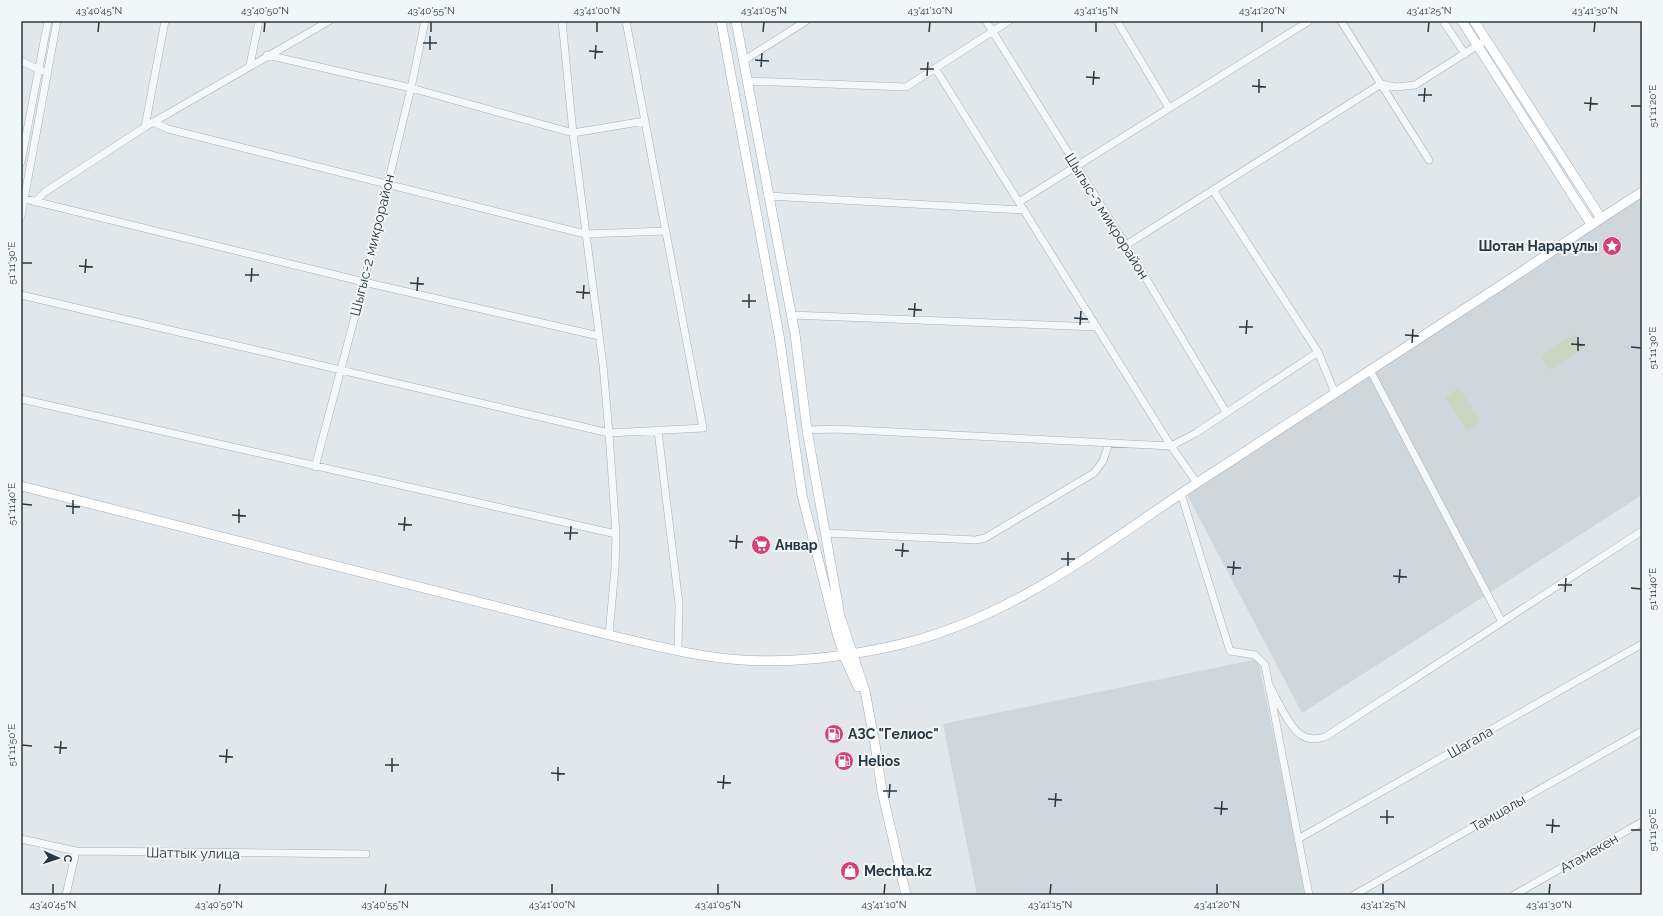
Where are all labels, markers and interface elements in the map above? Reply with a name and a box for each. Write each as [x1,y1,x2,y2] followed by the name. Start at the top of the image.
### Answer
[76,5,122,16] text: 43°40'45"N
[241,5,289,16] text: 43°40'50"N
[407,5,455,16] text: 43°40'55"N
[574,5,620,16] text: 43°41'00"N
[741,5,787,16] text: 43°41'05"N
[908,5,952,16] text: 43°41'10"N
[1074,5,1118,16] text: 43°41'15"N
[1239,5,1285,16] text: 43°41'20"N
[1406,5,1452,16] text: 43°41'25"N
[1572,5,1618,16] text: 43°41'30"N
[1647,85,1658,127] text: 51°11'20"E
[1062,150,1152,282] street label: Шыгыс-3 микрорайон
[347,172,397,318] street label: Шыгыс-2 микрорайон
[1601,235,1623,257] place icon: Шотан Нарарұлы
[1478,238,1598,254] place label: Шотан Нарарұлы
[6,242,17,284] text: 51°11'30"E
[1647,327,1658,369] text: 51°11'30"E
[6,483,17,525] text: 51°11'40"E
[750,534,772,556] supermarket icon: Анвар
[775,537,818,553] place label: Анвар
[1647,568,1658,610] text: 51°11'40"E
[823,723,845,745] fuel station icon: АЗС "Гелиос"
[1444,723,1496,761] street label: Шагала
[6,724,17,766] text: 51°11'50"E
[848,726,939,742] place label: АЗС "Гелиос"
[833,750,855,772] fuel station icon: Helios
[858,753,900,769] place label: Helios
[1468,791,1528,835] street label: Тамшалы
[1647,809,1658,851] text: 51°11'50"E
[1557,830,1621,876] street label: Атамекен
[38,838,78,878] north arrow
[146,844,240,862] street label: Шаттык улица
[61,854,74,863] text: С
[839,860,861,882] shop icon: Mechta.kz
[864,863,932,879] place label: Mechta.kz
[30,899,76,910] text: 43°40'45"N
[195,899,243,910] text: 43°40'50"N
[361,899,409,910] text: 43°40'55"N
[529,899,575,910] text: 43°41'00"N
[695,899,741,910] text: 43°41'05"N
[862,899,906,910] text: 43°41'10"N
[1028,899,1072,910] text: 43°41'15"N
[1194,899,1240,910] text: 43°41'20"N
[1360,899,1406,910] text: 43°41'25"N
[1526,899,1572,910] text: 43°41'30"N

